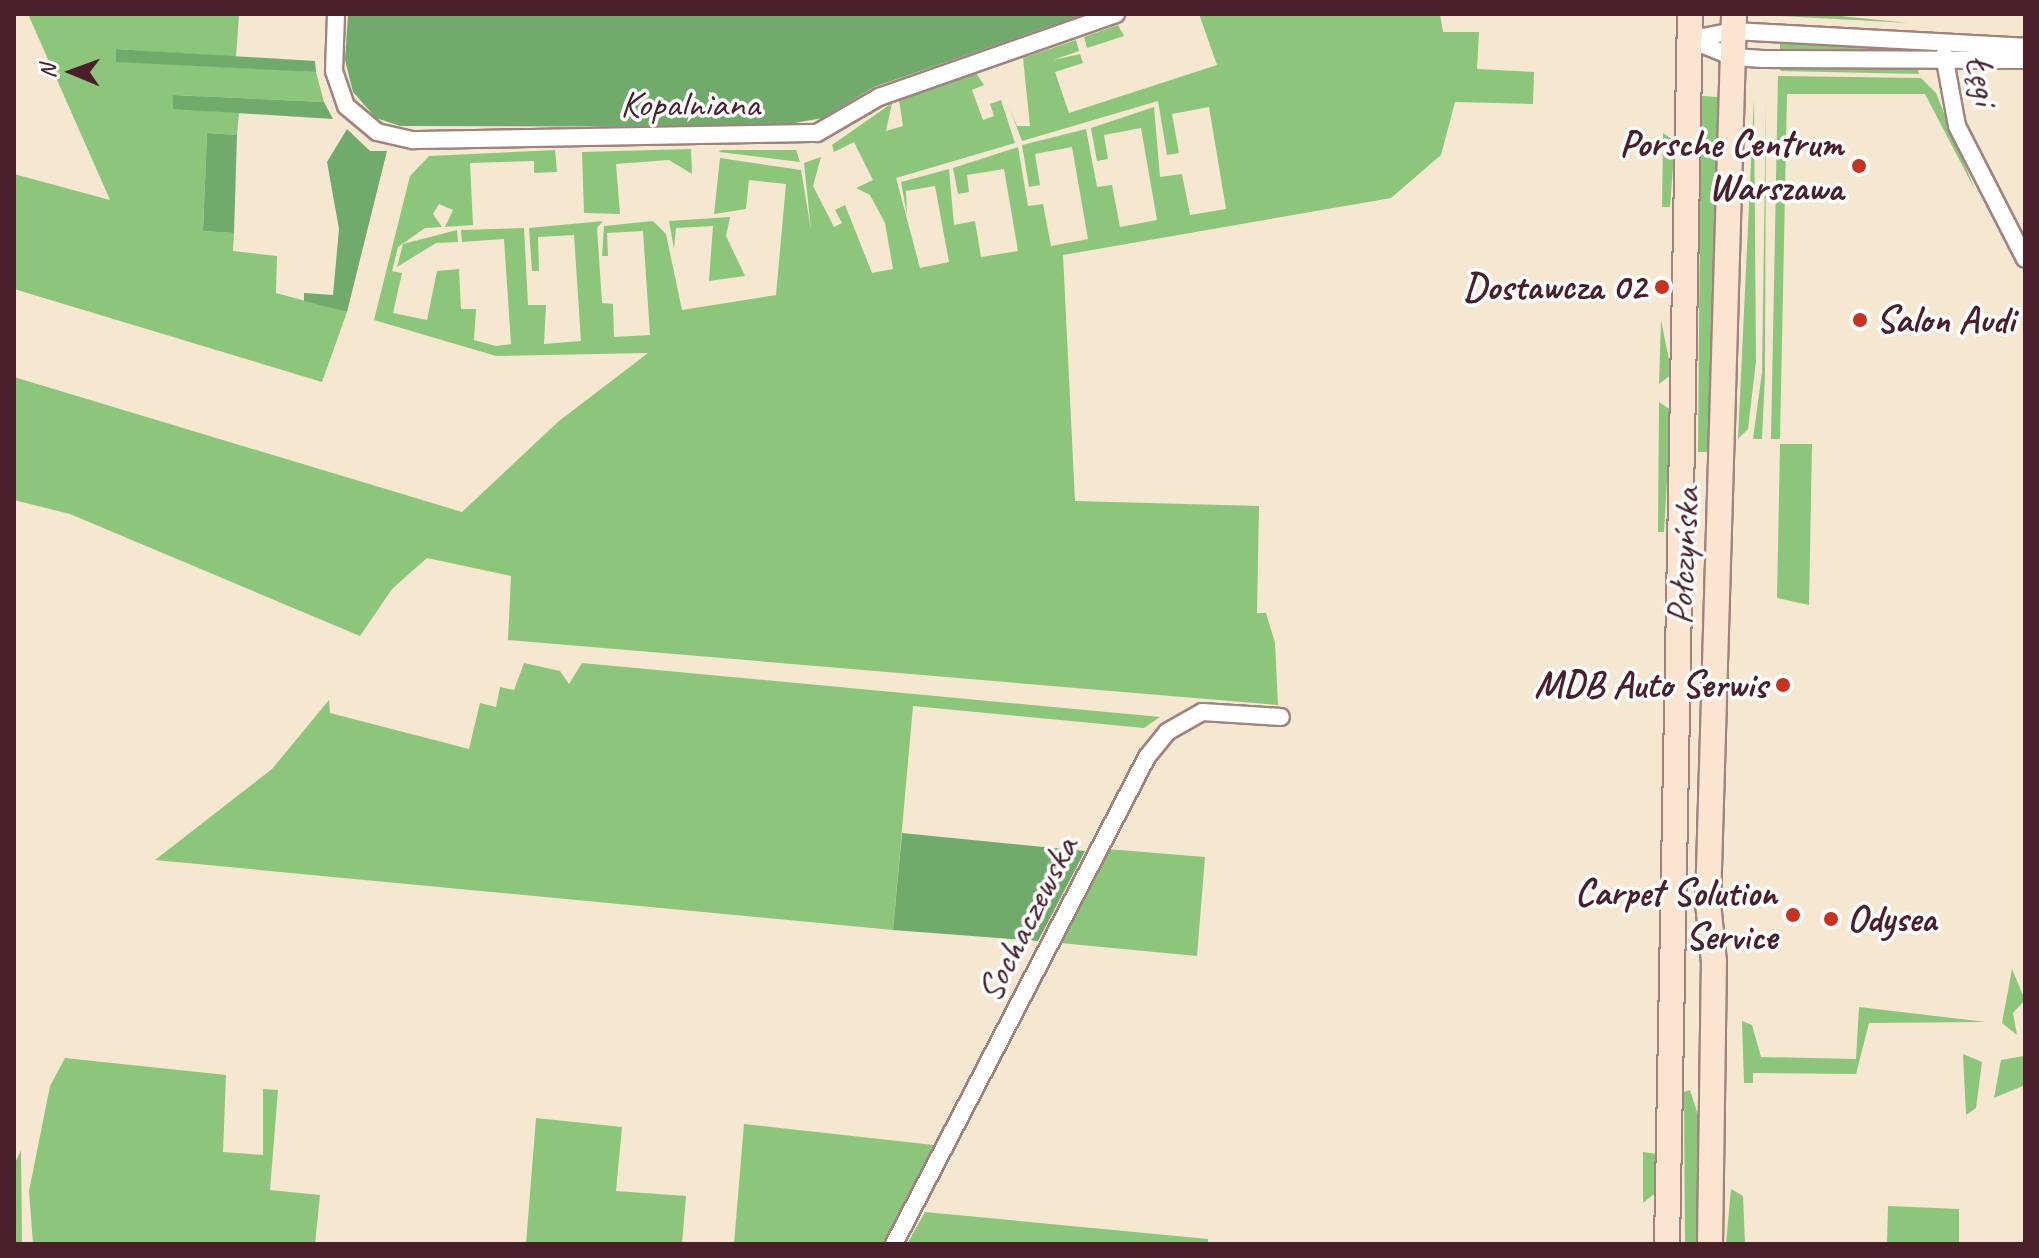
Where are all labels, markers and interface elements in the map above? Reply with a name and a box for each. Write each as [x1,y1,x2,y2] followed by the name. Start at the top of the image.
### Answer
[32,32,112,112] north arrow
[1956,52,2010,108] street label: Łęgi
[34,65,62,79] text: N
[620,81,760,127] street label: Kopalniana
[1621,121,1843,210] place label: Porsche Centrum Warszawa
[1850,157,1868,175] marker: Porsche Centrum Warszawa
[1463,264,1646,310] place label: Dostawcza 02
[1653,278,1671,296] marker: Dostawcza 02
[1876,297,2014,343] place label: Salon Audi
[1851,311,1869,329] marker: Salon Audi
[1657,486,1709,626] street label: Połczyńska
[1535,662,1767,708] place label: MDB Auto Serwis
[1774,676,1792,694] marker: MDB Auto Serwis
[966,829,1088,1009] street label: Sochaczewska
[1575,870,1777,960] place label: Carpet Solution Service
[1847,896,1936,942] place label: Odysea
[1784,906,1802,924] marker: Carpet Solution Service
[1822,910,1840,928] marker: Odysea

